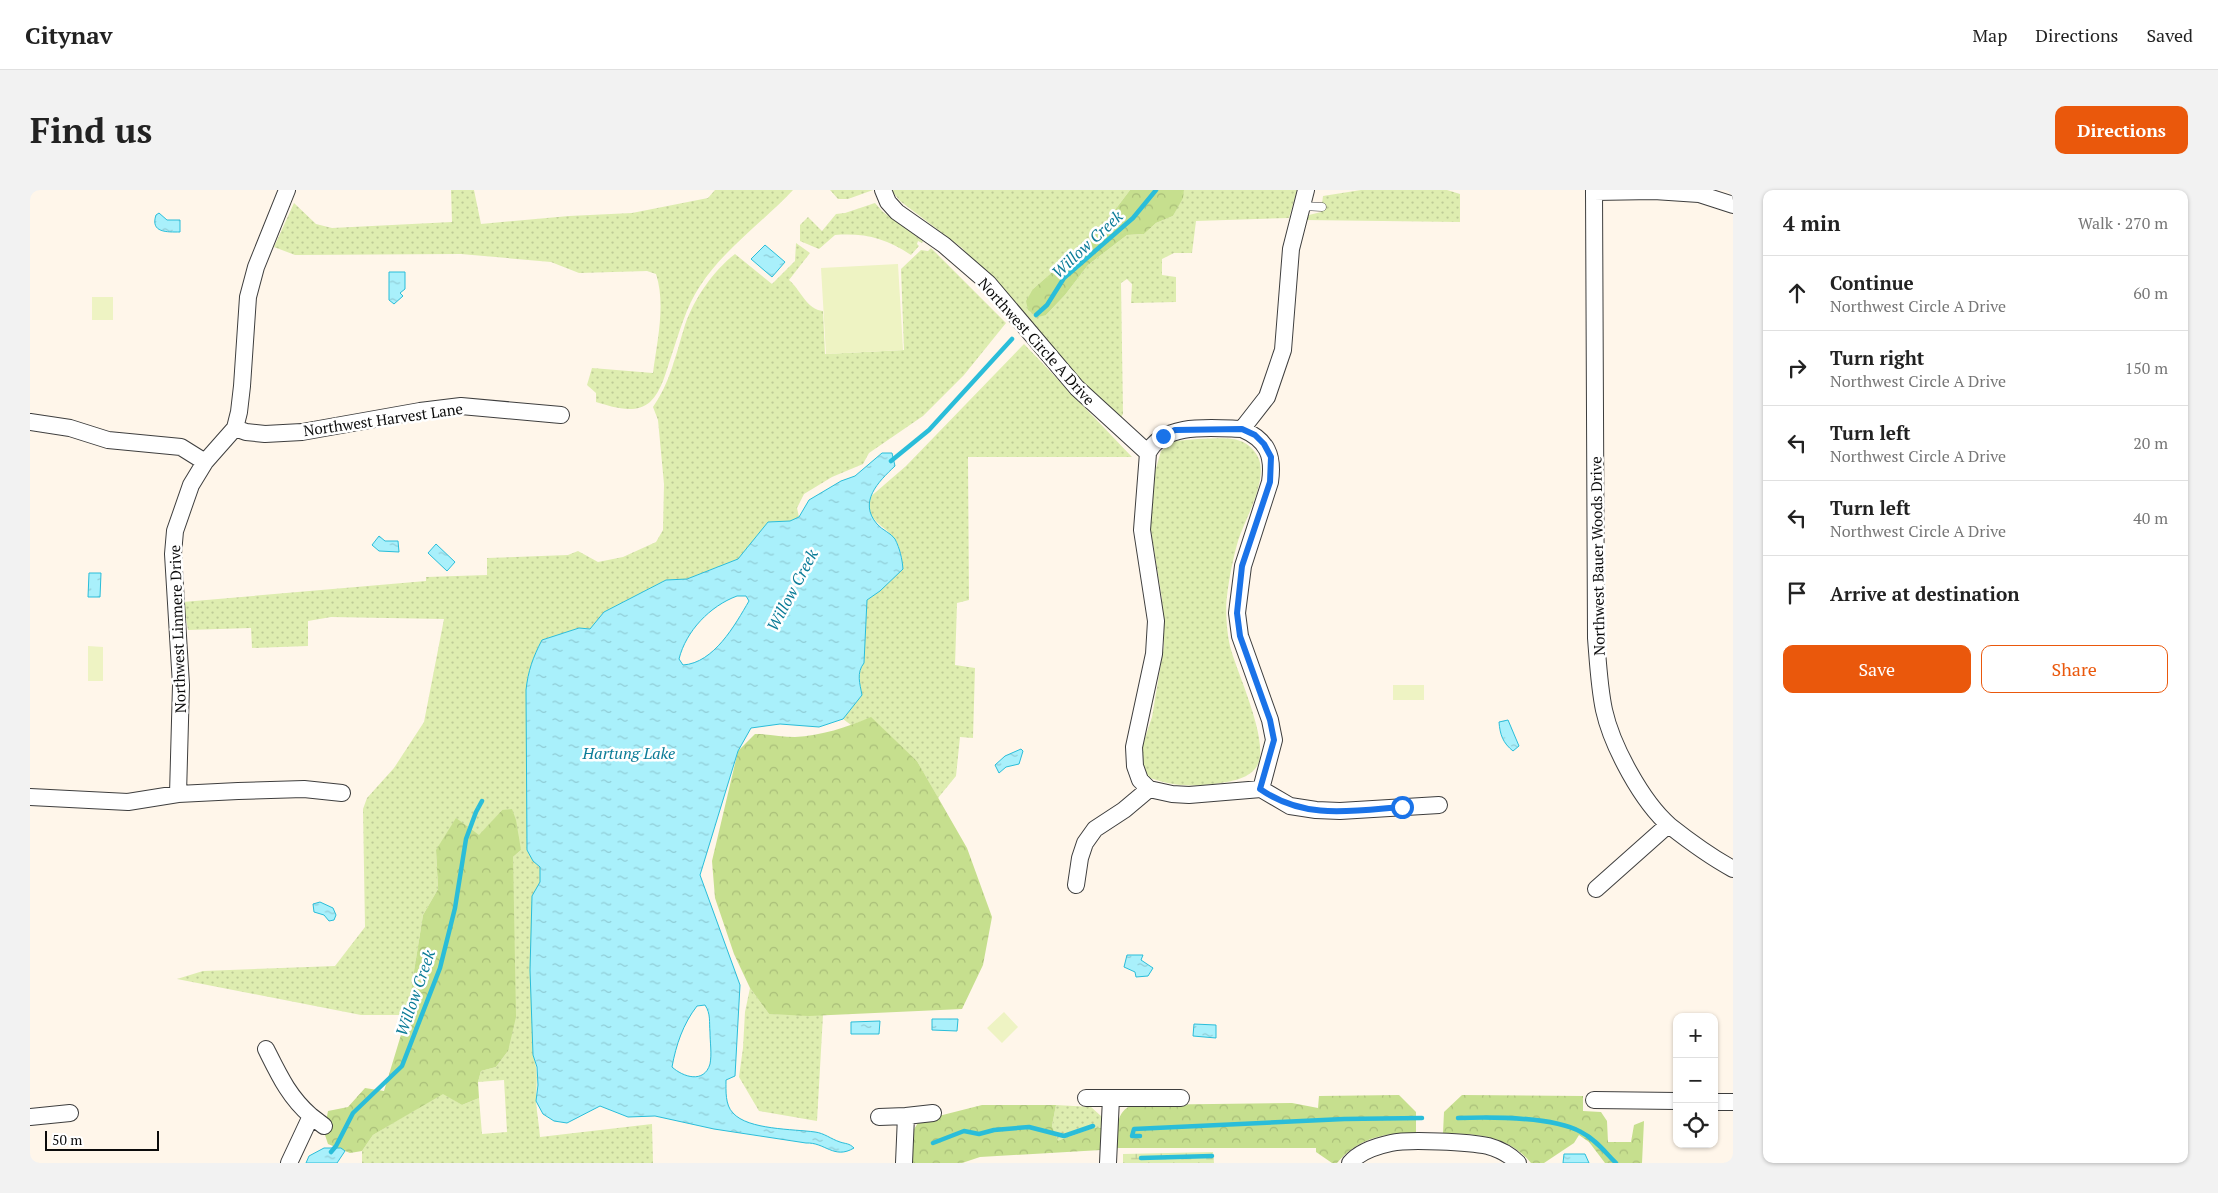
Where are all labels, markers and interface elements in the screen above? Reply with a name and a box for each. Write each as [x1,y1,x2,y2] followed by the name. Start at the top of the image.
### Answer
[25,19,112,51] text: Citynav
[1972,23,2007,47] text: Map
[2035,23,2118,47] text: Directions
[2146,23,2193,47] text: Saved
[2055,106,2188,154] button: Directions
[30,107,152,153] text: Find us
[1047,205,1128,283] water label: Willow Creek
[1783,209,1840,237] text: 4 min
[2078,212,2168,234] text: Walk · 270 m
[1830,270,1914,295] text: Continue
[974,273,1100,409] street label: Northwest Circle A Drive
[1783,279,1811,307] icon: ahead
[2133,282,2168,304] text: 60 m
[1830,295,2006,317] text: Northwest Circle A Drive
[1830,345,1924,370] text: Turn right
[1783,354,1811,382] icon: right
[2125,357,2168,379] text: 150 m
[1830,370,2006,392] text: Northwest Circle A Drive
[302,398,464,440] street label: Northwest Harvest Lane
[1830,420,1911,445] text: Turn left
[1152,425,1175,448] route end
[1783,429,1811,457] icon: left
[2133,432,2168,454] text: 20 m
[1830,445,2006,467] text: Northwest Circle A Drive
[1585,456,1609,656] street label: Northwest Bauer Woods Drive
[1830,495,1911,520] text: Turn left
[1783,504,1811,532] icon: left
[2133,507,2168,529] text: 40 m
[1830,520,2006,542] text: Northwest Circle A Drive
[164,545,190,713] street label: Northwest Linmere Drive
[761,545,823,635] water label: Willow Creek
[1783,579,1811,607] icon: arrive
[1830,581,2019,606] text: Arrive at destination
[1783,645,1971,693] button: Save
[1981,645,2168,693] button: Share
[582,742,675,764] water label: Hartung Lake
[1391,796,1414,819] route start
[390,947,440,1039] water label: Willow Creek
[1673,1013,1718,1148] map controls
[1673,1013,1718,1058] button: +
[1673,1058,1718,1103] button: −
[1673,1103,1718,1148] button: locate
[45,1128,159,1151] scale bar
[52,1130,82,1149] text: 50 m

